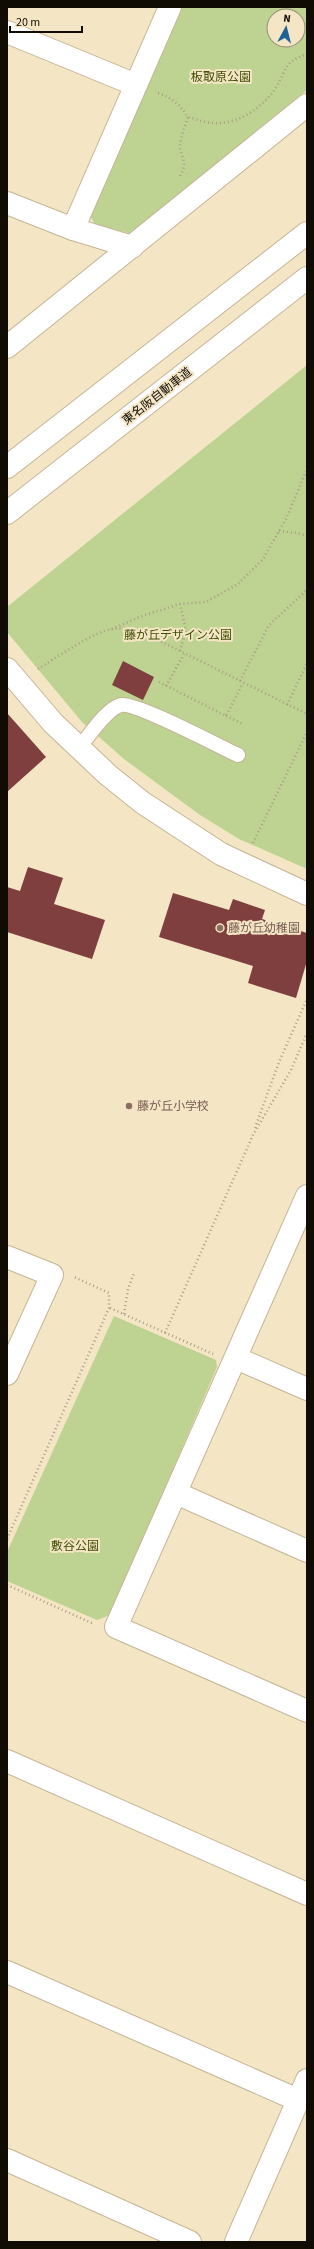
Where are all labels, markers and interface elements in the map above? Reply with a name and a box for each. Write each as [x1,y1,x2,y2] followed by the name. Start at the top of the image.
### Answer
[10,8,82,34] scale bar
[266,8,306,48] north arrow
[283,11,292,26] text: N
[16,14,40,31] text: 20 m
[191,69,251,86] park label: 板取原公園
[119,364,196,429] street label: 東名阪自動車道
[124,627,232,644] park label: 藤が丘デザイン公園
[228,920,300,937] place label: 藤が丘幼稚園
[215,923,225,933] marker: 藤が丘幼稚園
[137,1098,209,1115] place label: 藤が丘小学校
[124,1101,134,1111] marker: 藤が丘小学校
[51,1538,99,1555] park label: 敷谷公園

